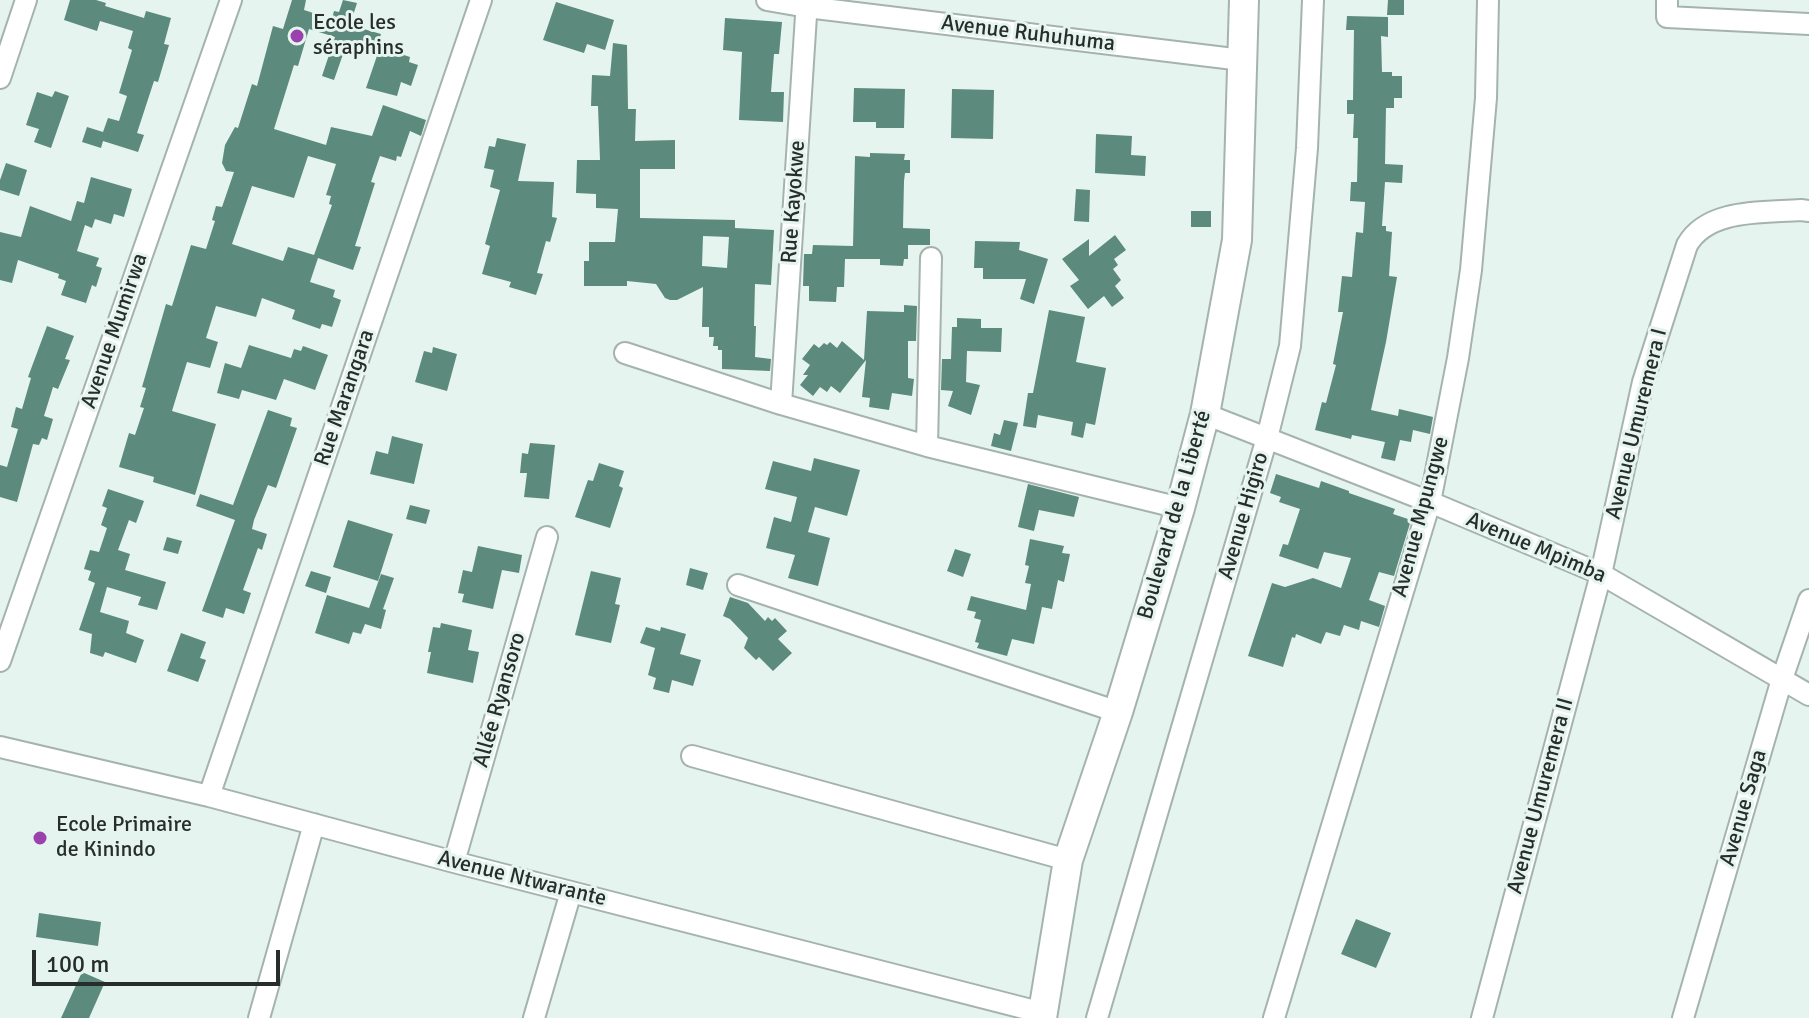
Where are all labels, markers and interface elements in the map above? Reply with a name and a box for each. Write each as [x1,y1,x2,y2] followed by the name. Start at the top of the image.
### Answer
[313,10,404,62] place label: Ecole les séraphins
[939,10,1117,58] street label: Avenue Ruhuhuma
[288,27,306,45] marker: Ecole les séraphins
[777,139,811,265] street label: Rue Kayokwe
[76,250,154,412] street label: Avenue Mumirwa
[309,326,381,470] street label: Rue Marangara
[1601,326,1673,522] street label: Avenue Umuremera I
[1133,408,1217,622] street label: Boulevard de la Liberté
[1387,434,1455,600] street label: Avenue Mpungwe
[1213,449,1275,583] street label: Avenue Higiro
[1462,507,1610,589] street label: Avenue Mpimba
[468,629,532,771] street label: Allée Ryansoro
[1502,695,1580,897] street label: Avenue Umuremera II
[1715,747,1773,869] street label: Avenue Saga
[56,812,192,864] place label: Ecole Primaire de Kinindo
[31,829,49,847] marker: Ecole Primaire de Kinindo
[435,845,609,913] street label: Avenue Ntwarante
[36,934,284,984] scale bar
[46,949,109,979] text: 100 m

